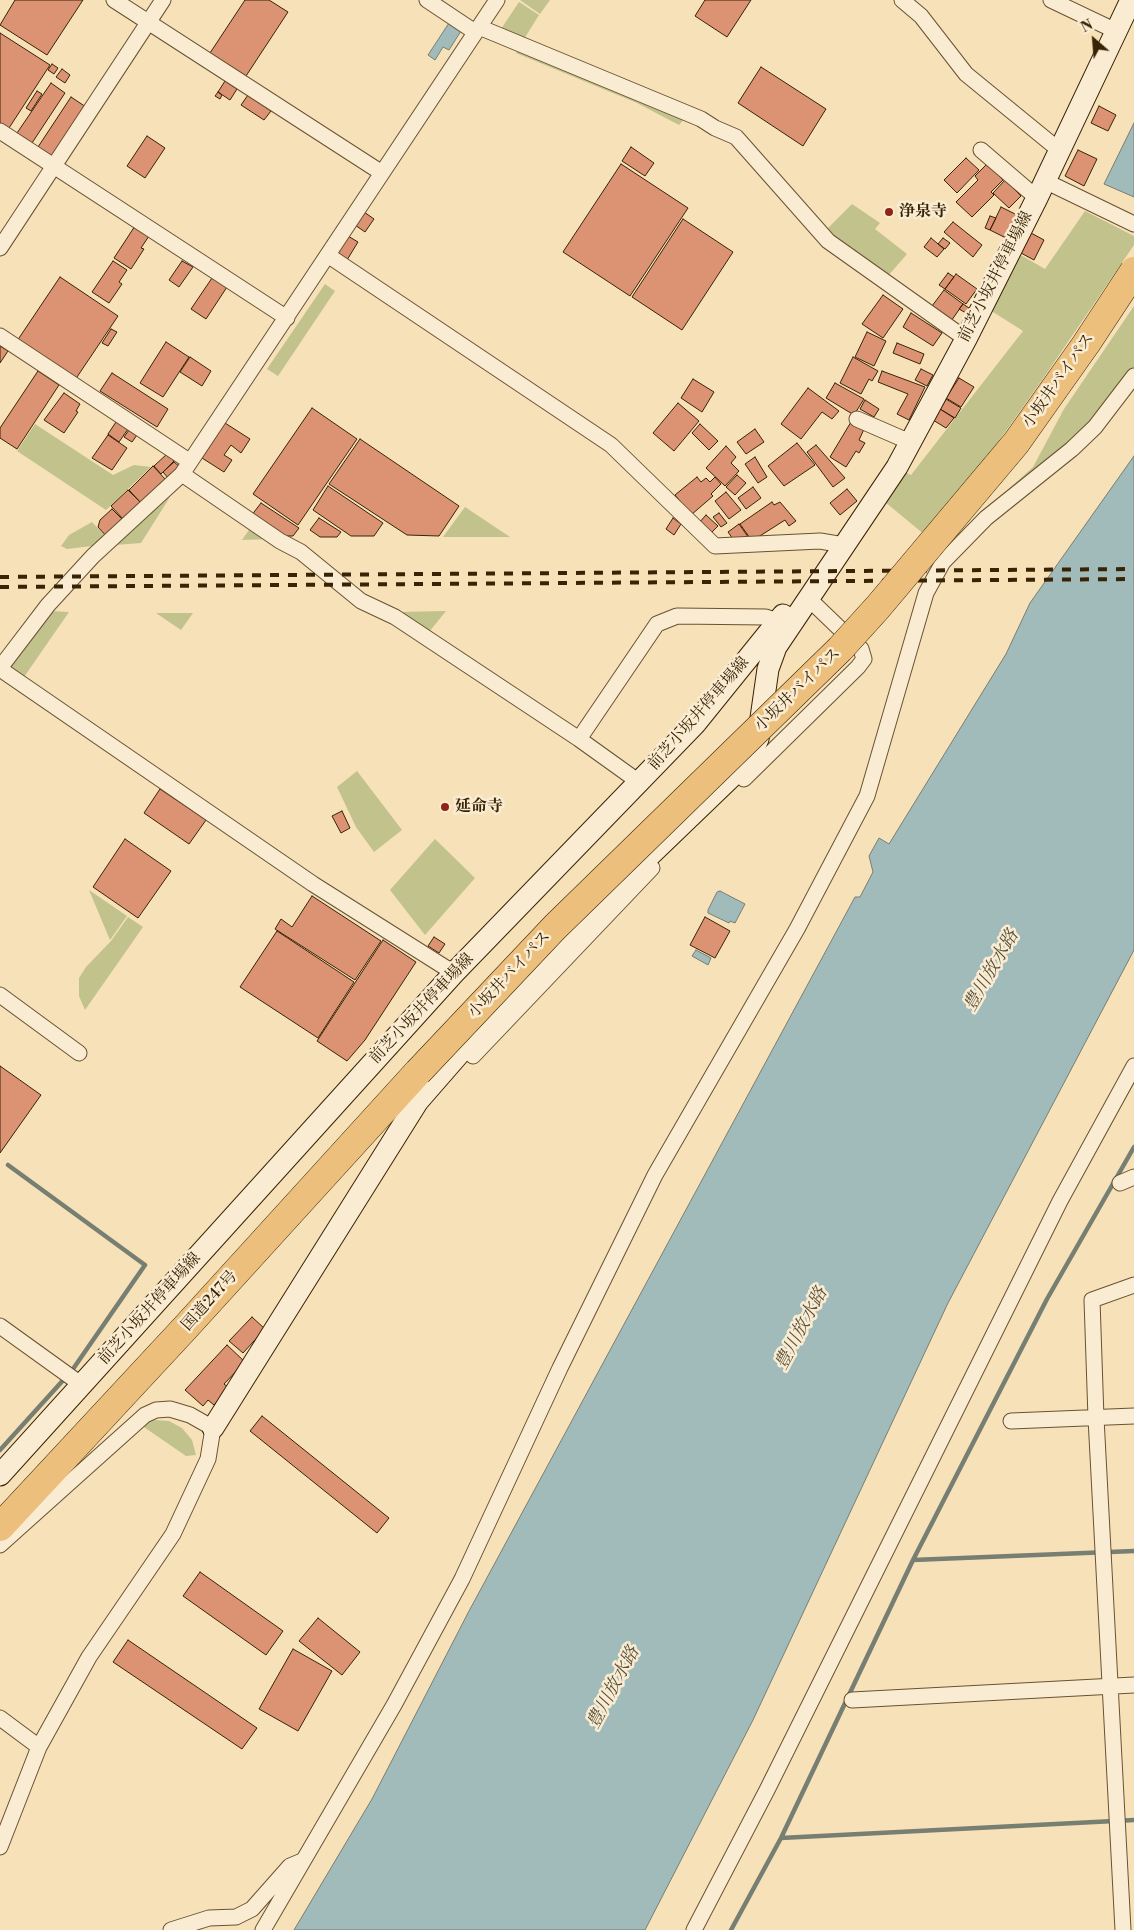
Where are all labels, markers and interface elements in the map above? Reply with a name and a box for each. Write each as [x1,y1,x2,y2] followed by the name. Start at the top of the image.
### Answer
[1069,15,1119,65] north arrow
[1078,16,1096,37] text: N
[899,202,947,222] place label: 浄泉寺
[883,206,895,218] marker: 浄泉寺
[955,208,1037,346] street label: 前芝小坂井停車場線
[1019,330,1099,432] street label: 小坂井バイパス
[751,644,845,736] street label: 小坂井バイパス
[645,653,753,775] street label: 前芝小坂井停車場線
[455,797,503,817] place label: 延命寺
[439,801,451,813] marker: 延命寺
[465,927,555,1023] street label: 小坂井バイパス
[960,927,1024,1015] water label: 豊川放水路
[366,950,478,1068] street label: 前芝小坂井停車場線
[95,1249,205,1369] street label: 前芝小坂井停車場線
[178,1267,242,1335] street label: 国道247号
[771,1284,833,1374] water label: 豊川放水路
[583,1643,645,1733] water label: 豊川放水路

